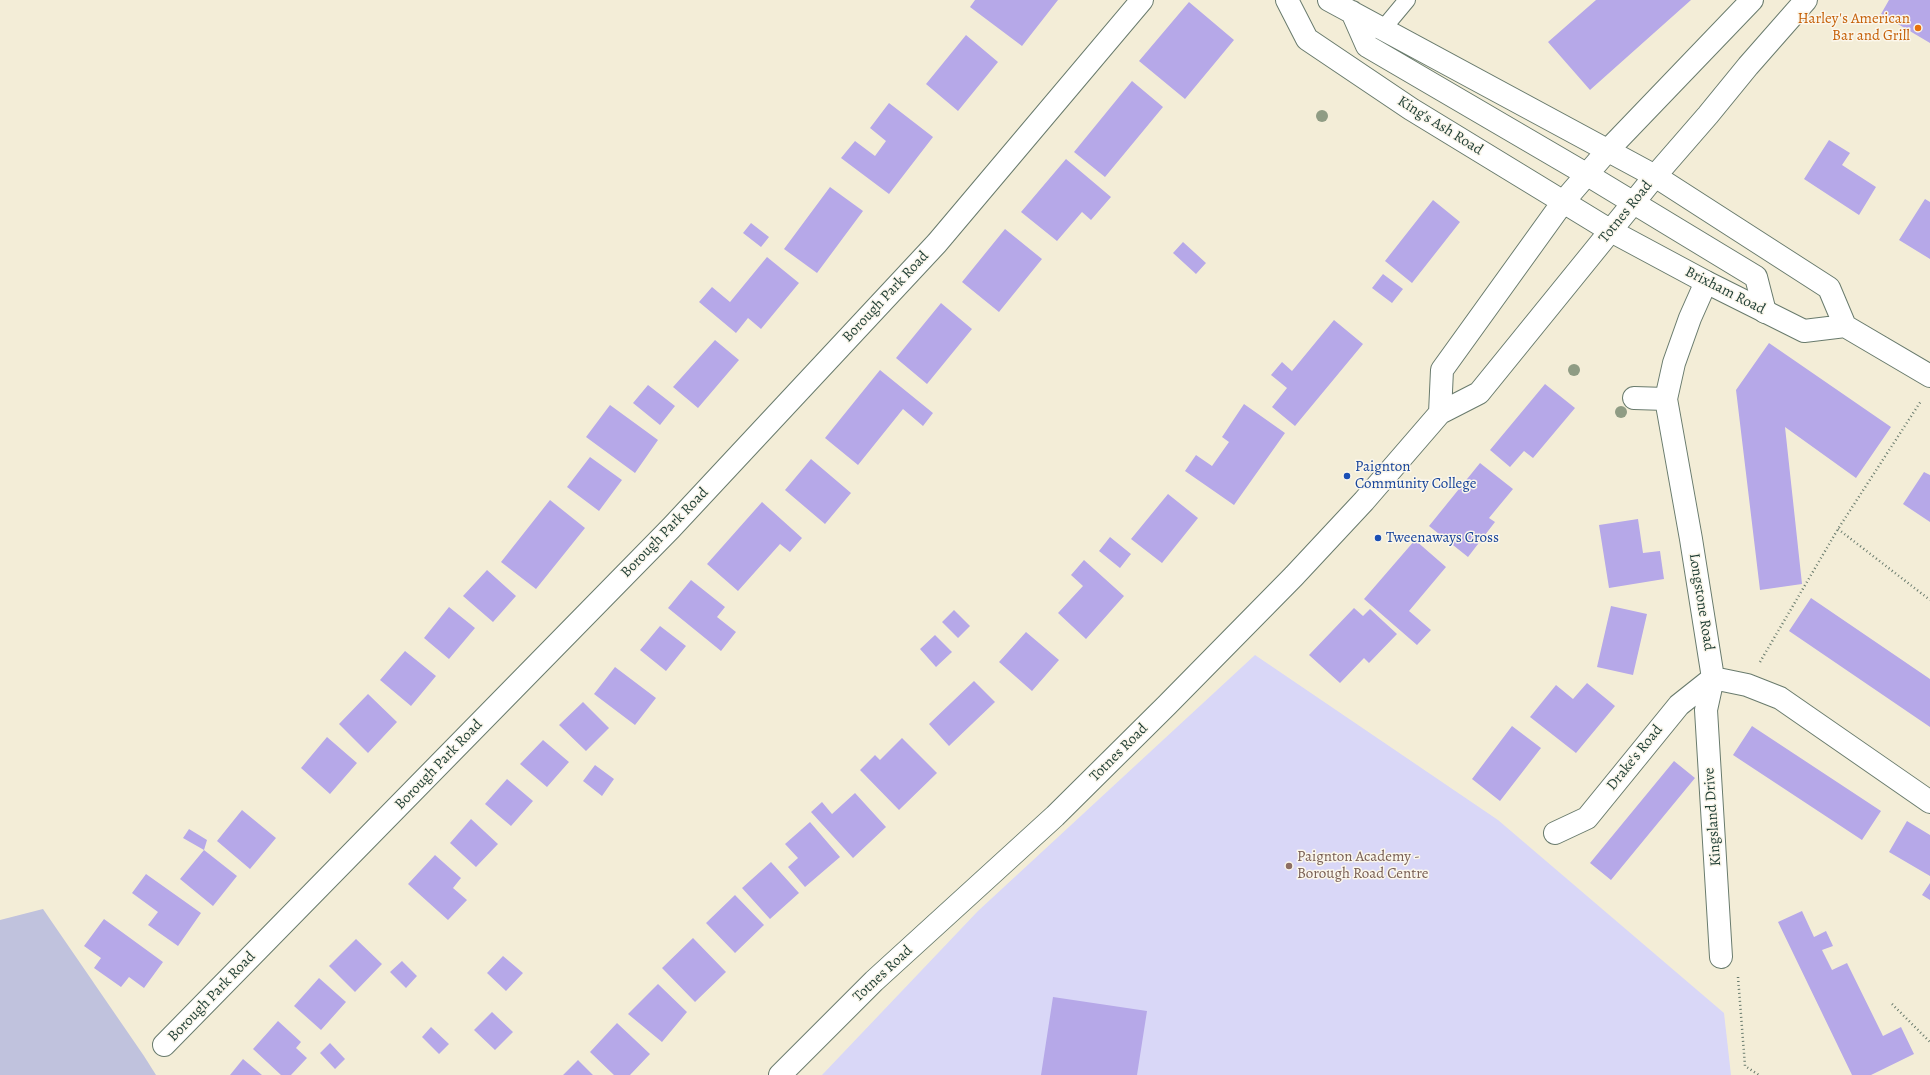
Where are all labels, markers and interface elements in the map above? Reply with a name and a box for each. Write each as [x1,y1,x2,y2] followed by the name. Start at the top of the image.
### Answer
[1798,10,1910,45] place label: Harley's American Bar and Grill
[1913,23,1923,33] marker: Harley's American Bar and Grill
[1394,93,1486,159] street label: King's Ash Road
[1595,177,1657,247] street label: Totnes Road
[839,248,933,346] street label: Borough Park Road
[1682,263,1768,319] street label: Brixham Road
[1355,458,1476,493] place label: Paignton Community College
[1342,471,1352,481] marker: Paignton Community College
[617,484,713,582] street label: Borough Park Road
[1386,529,1499,547] place label: Tweenaways Cross
[1373,533,1383,543] marker: Tweenaways Cross
[1684,552,1718,652] street label: Longstone Road
[391,716,487,814] street label: Borough Park Road
[1086,720,1152,786] street label: Totnes Road
[1603,722,1667,794] street label: Drake's Road
[1701,767,1725,867] street label: Kingsland Drive
[1297,848,1428,883] place label: Paignton Academy - Borough Road Centre
[1284,861,1294,871] marker: Paignton Academy - Borough Road Centre
[849,942,917,1006] street label: Totnes Road
[164,948,260,1046] street label: Borough Park Road

